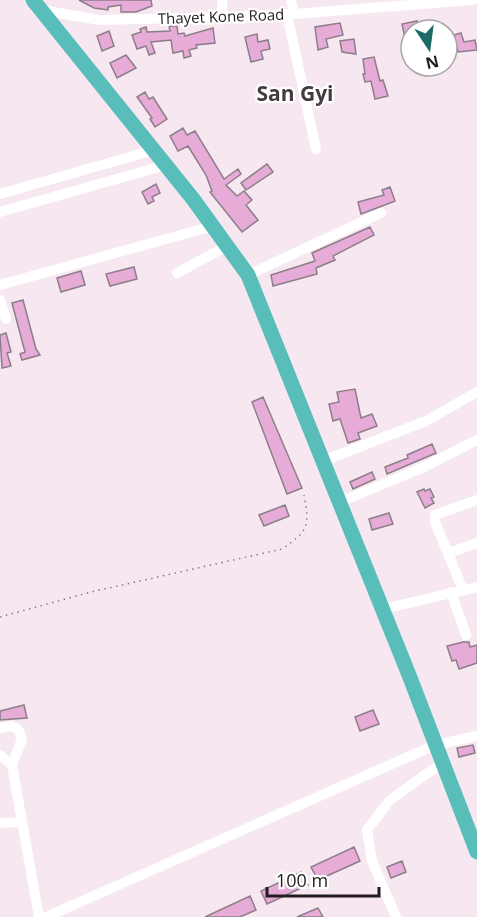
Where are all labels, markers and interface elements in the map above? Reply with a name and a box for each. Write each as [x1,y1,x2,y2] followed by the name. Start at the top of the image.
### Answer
[157,4,285,28] street label: Thayet Kone Road
[399,18,459,78] north arrow
[424,50,441,75] text: N
[256,79,334,107] district label: San Gyi
[267,860,380,898] scale bar
[276,868,328,892] text: 100 m

